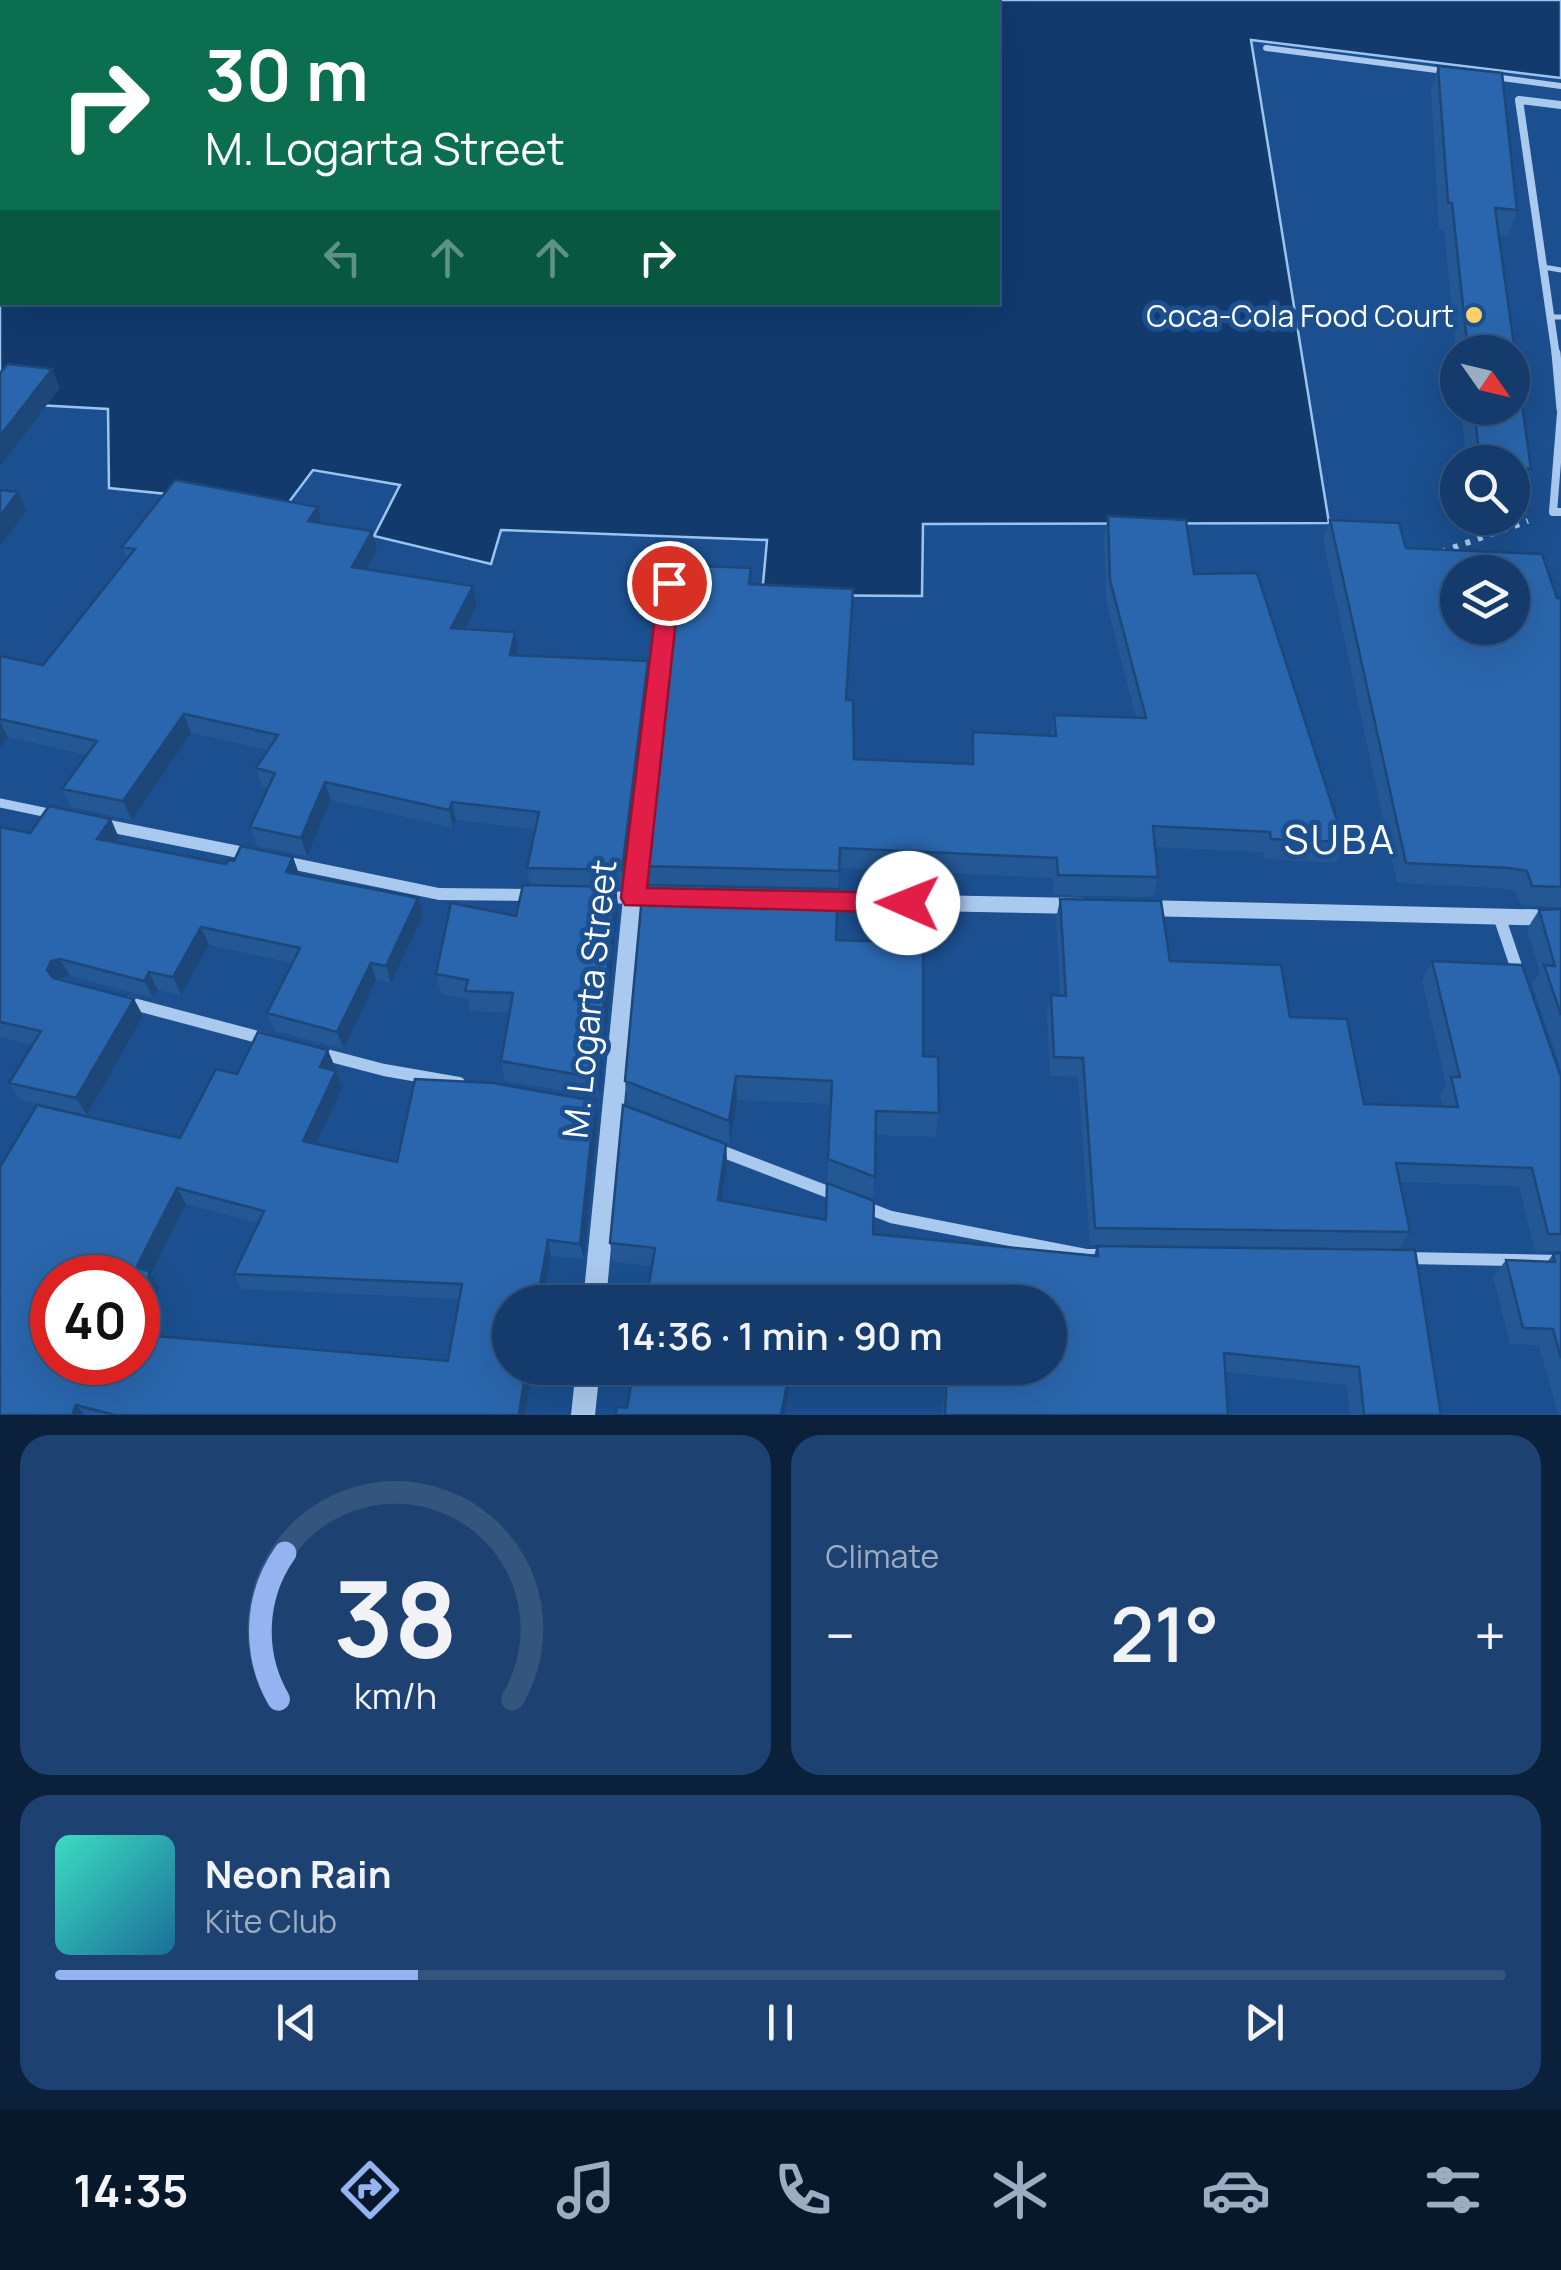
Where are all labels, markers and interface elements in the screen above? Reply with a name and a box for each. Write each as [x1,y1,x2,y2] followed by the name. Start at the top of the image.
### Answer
[205,26,369,122] text: 30 m
[40,40,170,170] icon: right
[205,117,565,179] text: M. Logarta Street
[315,230,370,285] icon: left
[420,230,475,285] icon: ahead
[525,230,580,285] icon: ahead
[630,230,685,285] icon: right
[1146,295,1454,336] place label: Coca-Cola Food Court
[1463,304,1485,326] marker: Coca-Cola Food Court
[1440,335,1530,425] north arrow
[1440,335,1530,645] map controls
[1440,445,1530,535] button: search
[627,541,712,626] pin
[1440,555,1530,645] button: layers
[642,556,697,611] icon: arrive
[1284,811,1396,866] district label: SUBA
[856,851,960,955] position arrow
[551,857,627,1141] street label: M. Logarta Street
[30,1255,160,1385] speed limit sign: 40
[616,1309,943,1361] text: 14:36 · 1 min · 90 m
[826,1534,939,1578] text: Climate
[333,1546,457,1688] text: 38
[1110,1582,1219,1685] text: 21°
[826,1597,855,1673] text: −
[1474,1597,1506,1673] text: +
[354,1671,437,1720] text: km/h
[205,1847,391,1899] text: Neon Rain
[205,1899,337,1943] text: Kite Club
[269,1995,324,2050] icon: previous
[753,1995,808,2050] icon: pause
[1237,1995,1292,2050] icon: next
[335,2155,405,2225] icon: directions
[551,2155,621,2225] icon: music
[768,2155,838,2225] icon: phone
[985,2155,1055,2225] icon: climate
[1201,2155,1271,2225] icon: car
[1418,2155,1488,2225] icon: filters
[73,2159,188,2221] text: 14:35

